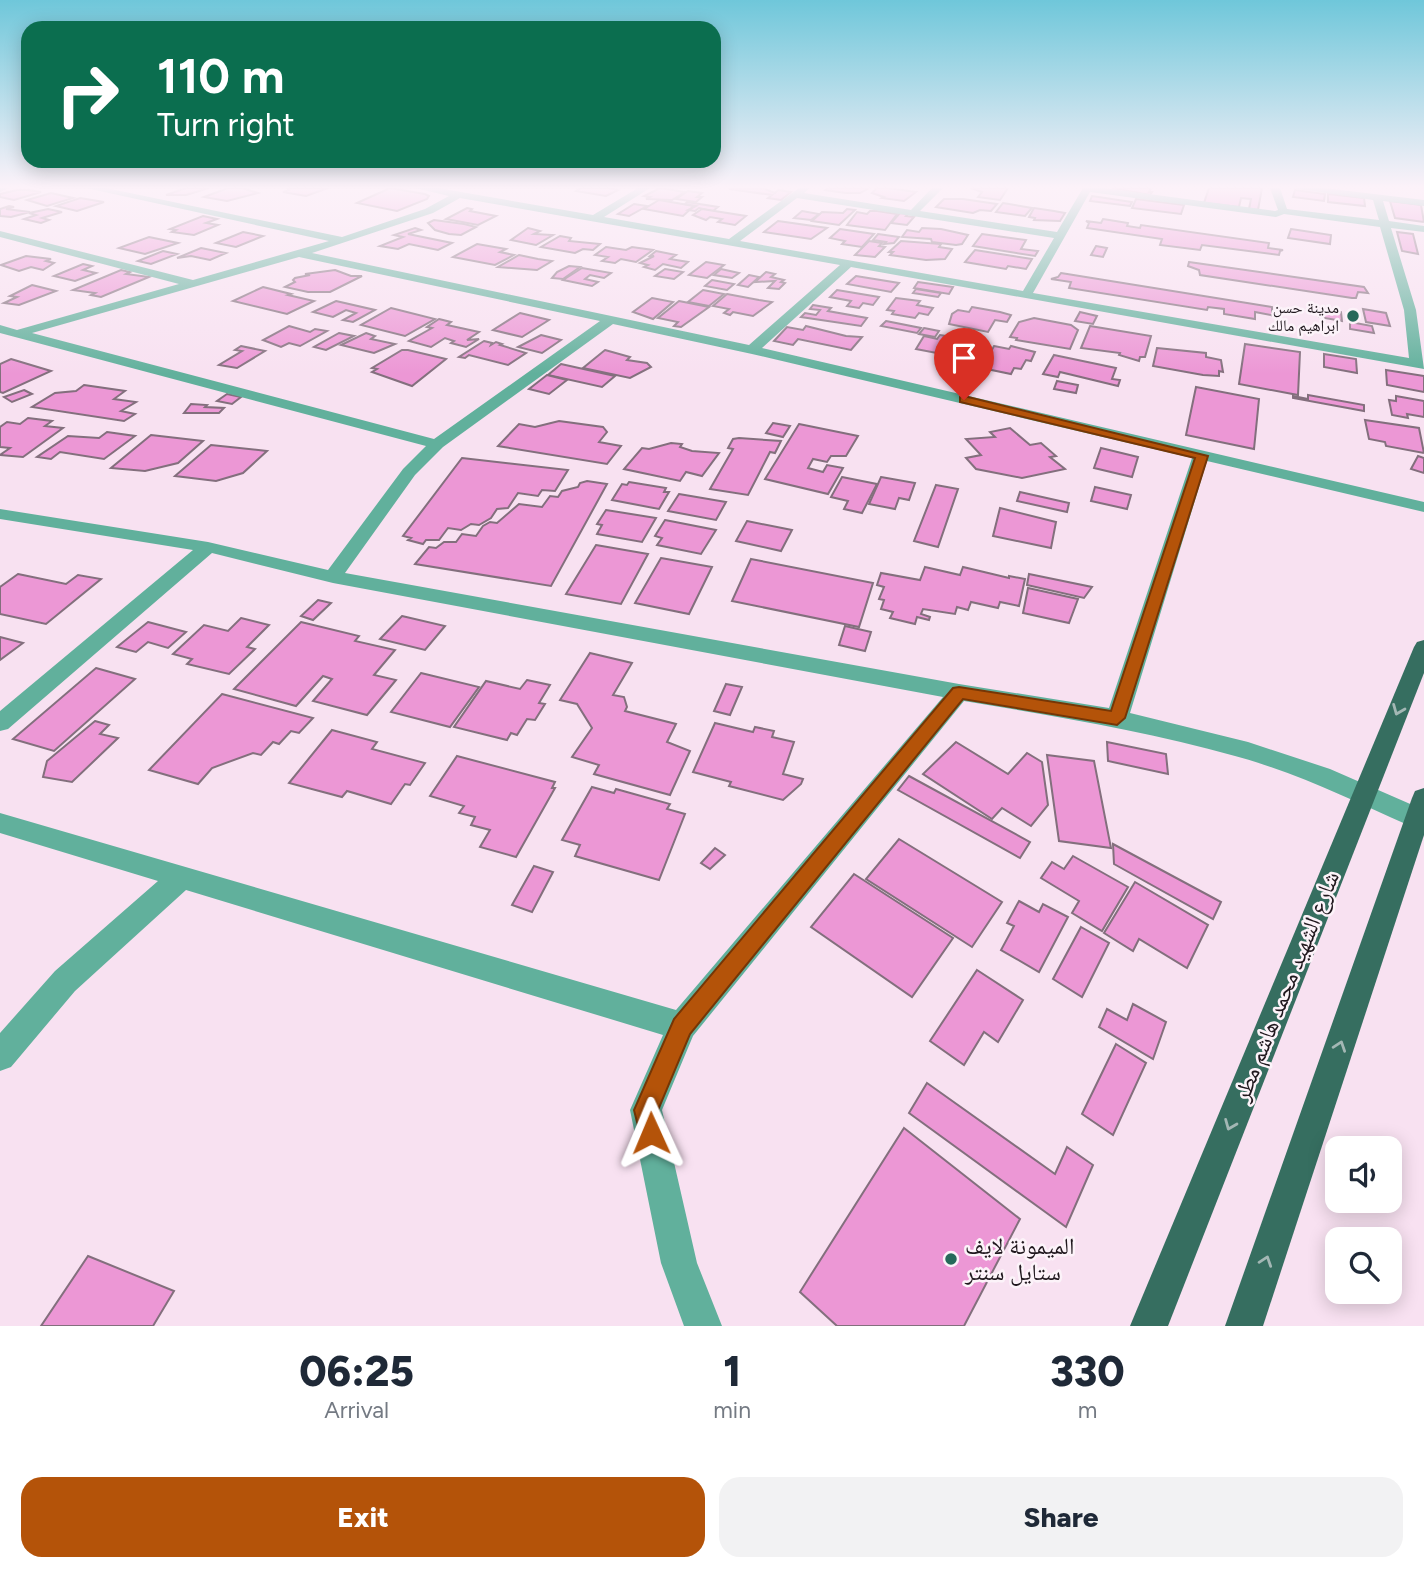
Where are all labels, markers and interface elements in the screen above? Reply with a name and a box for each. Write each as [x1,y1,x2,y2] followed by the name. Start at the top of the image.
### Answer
[157,46,285,105] text: 110 m
[42,49,133,140] icon: right
[157,106,295,144] text: Turn right
[1268,298,1339,336] place label: مدينة حسن ابراهيم مالك
[1345,308,1361,324] marker: مدينة حسن ابراهيم مالك
[934,328,994,400] pin
[945,339,983,377] icon: arrive
[1393,703,1407,715] one-way arrow
[1227,867,1347,1107] street label: شارع الشهيد محمد هاشم مطر
[1332,1041,1346,1053] one-way arrow
[614,1096,688,1170] position arrow
[1224,1118,1238,1130] one-way arrow
[1325,1136,1402,1304] map controls
[1325,1136,1402,1213] button: sound
[1325,1227,1402,1304] button: search
[964,1232,1074,1286] place label: الميمونة لايف ستايل سنتر
[943,1251,959,1267] marker: الميمونة لايف ستايل سنتر
[1257,1256,1272,1268] one-way arrow
[299,1346,414,1397] text: 06:25
[723,1346,741,1397] text: 1
[1050,1346,1125,1397] text: 330
[324,1396,389,1424] text: Arrival
[713,1396,751,1424] text: min
[1078,1396,1097,1424] text: m
[21,1477,705,1557] button: Exit
[719,1477,1403,1557] button: Share

